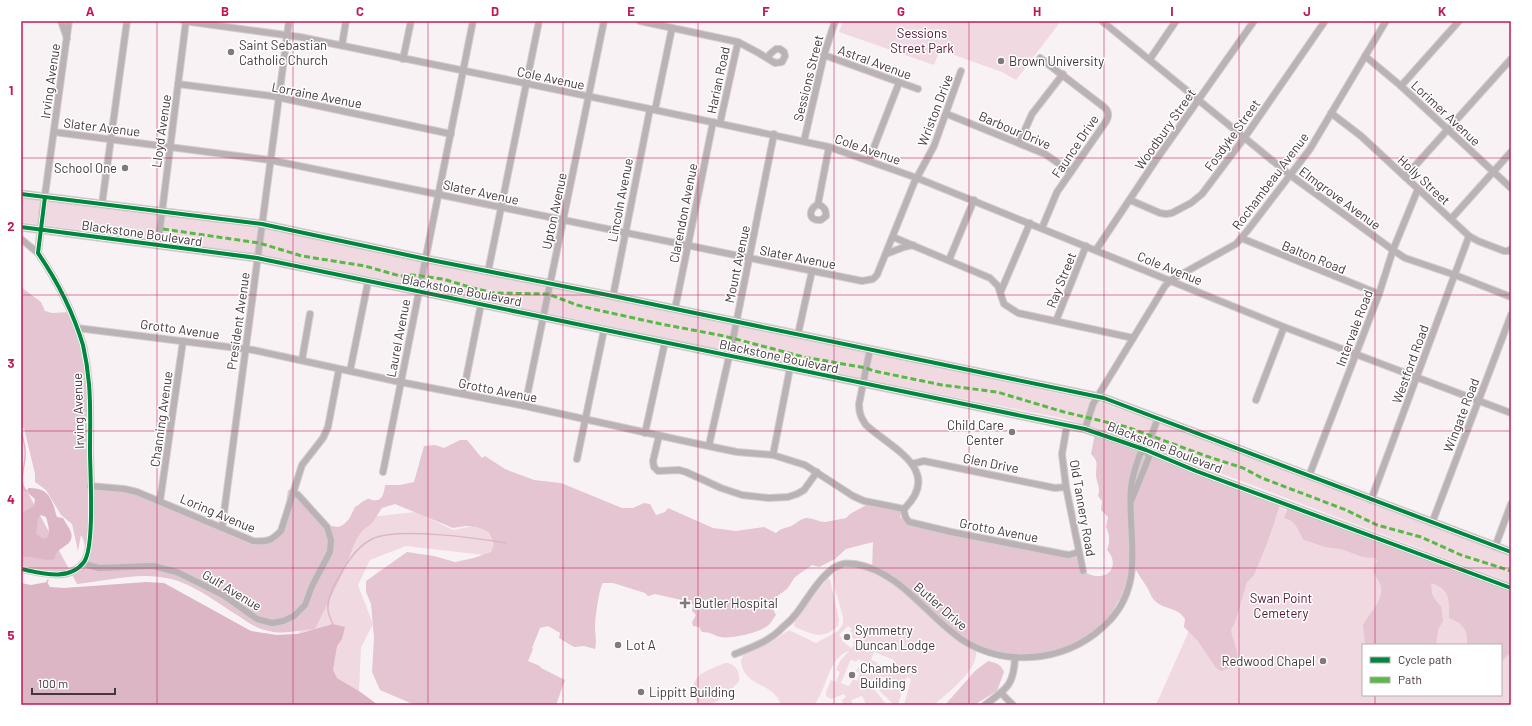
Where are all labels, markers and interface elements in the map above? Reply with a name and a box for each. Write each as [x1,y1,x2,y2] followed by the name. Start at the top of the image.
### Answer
[86,3,95,19] text: A
[221,3,229,19] text: B
[356,3,364,19] text: C
[491,3,499,19] text: D
[627,3,635,19] text: E
[762,3,770,19] text: F
[897,3,905,19] text: G
[1033,3,1041,19] text: H
[1170,3,1174,19] text: I
[1303,3,1311,19] text: J
[1438,3,1446,19] text: K
[890,25,954,56] park label: Sessions Street Park
[790,33,826,123] street label: Sessions Street
[239,37,328,68] place label: Saint Sebastian Catholic Church
[836,41,914,83] street label: Astral Avenue
[37,42,63,120] street label: Irving Avenue
[703,45,733,115] street label: Harian Road
[226,47,236,57] marker: Saint Sebastian Catholic Church
[1009,53,1104,69] place label: Brown University
[996,56,1006,66] marker: Brown University
[516,63,586,93] street label: Cole Avenue
[914,72,956,148] street label: Wriston Drive
[1408,77,1484,149] street label: Lorimer Avenue
[271,78,364,112] street label: Lorraine Avenue
[9,82,13,98] text: 1
[1131,85,1199,173] street label: Woodbury Street
[148,93,174,169] street label: Lloyd Avenue
[1201,96,1263,174] street label: Fosdyke Street
[977,108,1054,152] street label: Barbour Drive
[1048,111,1102,181] street label: Faunce Drive
[63,114,141,140] street label: Slater Avenue
[1228,129,1312,233] street label: Rochambeau Avenue
[833,130,903,168] street label: Cole Avenue
[1395,152,1453,208] street label: Holly Street
[604,157,636,243] street label: Lincoln Avenue
[54,160,117,176] place label: School One
[665,162,701,264] street label: Clarendon Avenue
[120,163,130,173] marker: School One
[1296,163,1384,233] street label: Elmgrove Avenue
[538,171,570,251] street label: Upton Avenue
[442,176,521,208] street label: Slater Avenue
[81,217,203,249] street label: Blackstone Boulevard
[7,218,15,234] text: 2
[721,224,753,304] street label: Mount Avenue
[1280,237,1348,277] street label: Balton Road
[759,242,838,272] street label: Slater Avenue
[1135,248,1205,288] street label: Cole Avenue
[1043,250,1079,310] street label: Ray Street
[223,271,253,371] street label: President Avenue
[401,271,523,309] street label: Blackstone Boulevard
[1332,287,1376,369] street label: Intervale Road
[383,297,413,379] street label: Laurel Avenue
[139,316,221,342] street label: Grotto Avenue
[1388,322,1432,406] street label: Westford Road
[718,336,840,376] street label: Blackstone Boulevard
[7,355,15,371] text: 3
[146,370,176,468] street label: Channing Avenue
[69,373,87,449] street label: Irving Avenue
[457,375,539,405] street label: Grotto Avenue
[1440,376,1482,454] street label: Wingate Road
[947,417,1004,448] place label: Child Care Center
[1105,418,1225,476] street label: Blackstone Boulevard
[1007,427,1017,437] marker: Child Care Center
[962,450,1020,476] street label: Glen Drive
[1067,458,1099,558] street label: Old Tannery Road
[178,490,258,536] street label: Loring Avenue
[7,491,15,507] text: 4
[958,515,1040,545] street label: Grotto Avenue
[199,566,265,614] street label: Gulf Avenue
[911,578,971,634] street label: Butler Drive
[1250,590,1312,621] park label: Swan Point Cemetery
[694,595,778,611] place label: Butler Hospital
[679,597,691,609] marker: Butler Hospital
[855,622,935,653] place label: Symmetry Duncan Lodge
[7,627,15,643] text: 5
[842,632,852,642] marker: Symmetry Duncan Lodge
[626,637,656,653] place label: Lot A
[613,640,623,650] marker: Lot A
[1362,644,1502,696] legend
[1398,652,1452,666] text: Cycle path
[1221,653,1315,669] place label: Redwood Chapel
[1318,656,1328,666] marker: Redwood Chapel
[860,660,917,691] place label: Chambers Building
[32,670,115,696] scale bar
[847,670,857,680] marker: Chambers Building
[1398,672,1422,686] text: Path
[38,676,68,690] text: 100 m
[649,684,735,700] place label: Lippitt Building
[636,687,646,697] marker: Lippitt Building

